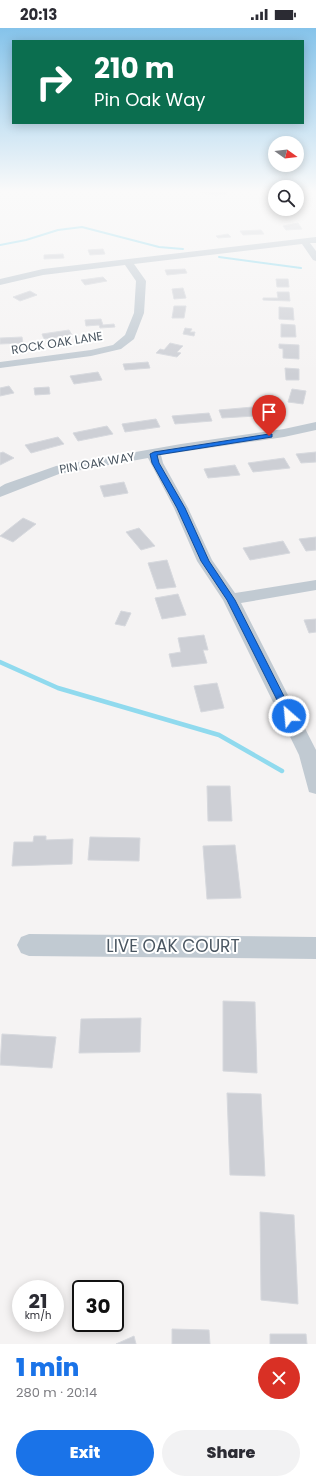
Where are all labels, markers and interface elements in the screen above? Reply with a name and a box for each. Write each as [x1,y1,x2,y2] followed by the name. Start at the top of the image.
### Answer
[20,4,57,25] text: 20:13
[94,49,174,88] text: 210 m
[28,56,80,108] icon: right
[94,87,205,112] text: Pin Oak Way
[268,136,304,172] north arrow
[268,136,304,216] map controls
[268,180,304,216] button: search
[10,327,104,358] street label: ROCK OAK LANE
[252,395,286,436] pin
[258,401,280,423] icon: arrive
[58,448,136,478] street label: PIN OAK WAY
[268,695,310,737] position arrow
[106,934,240,958] street label: LIVE OAK COURT
[72,1280,124,1332] speed limit sign: 30
[29,1287,47,1315] text: 21
[25,1308,51,1323] text: km/h
[16,1351,79,1384] text: 1 min
[258,1357,300,1399] button: close
[16,1383,97,1402] text: 280 m · 20:14
[16,1430,154,1476] button: Exit
[162,1430,300,1476] button: Share

